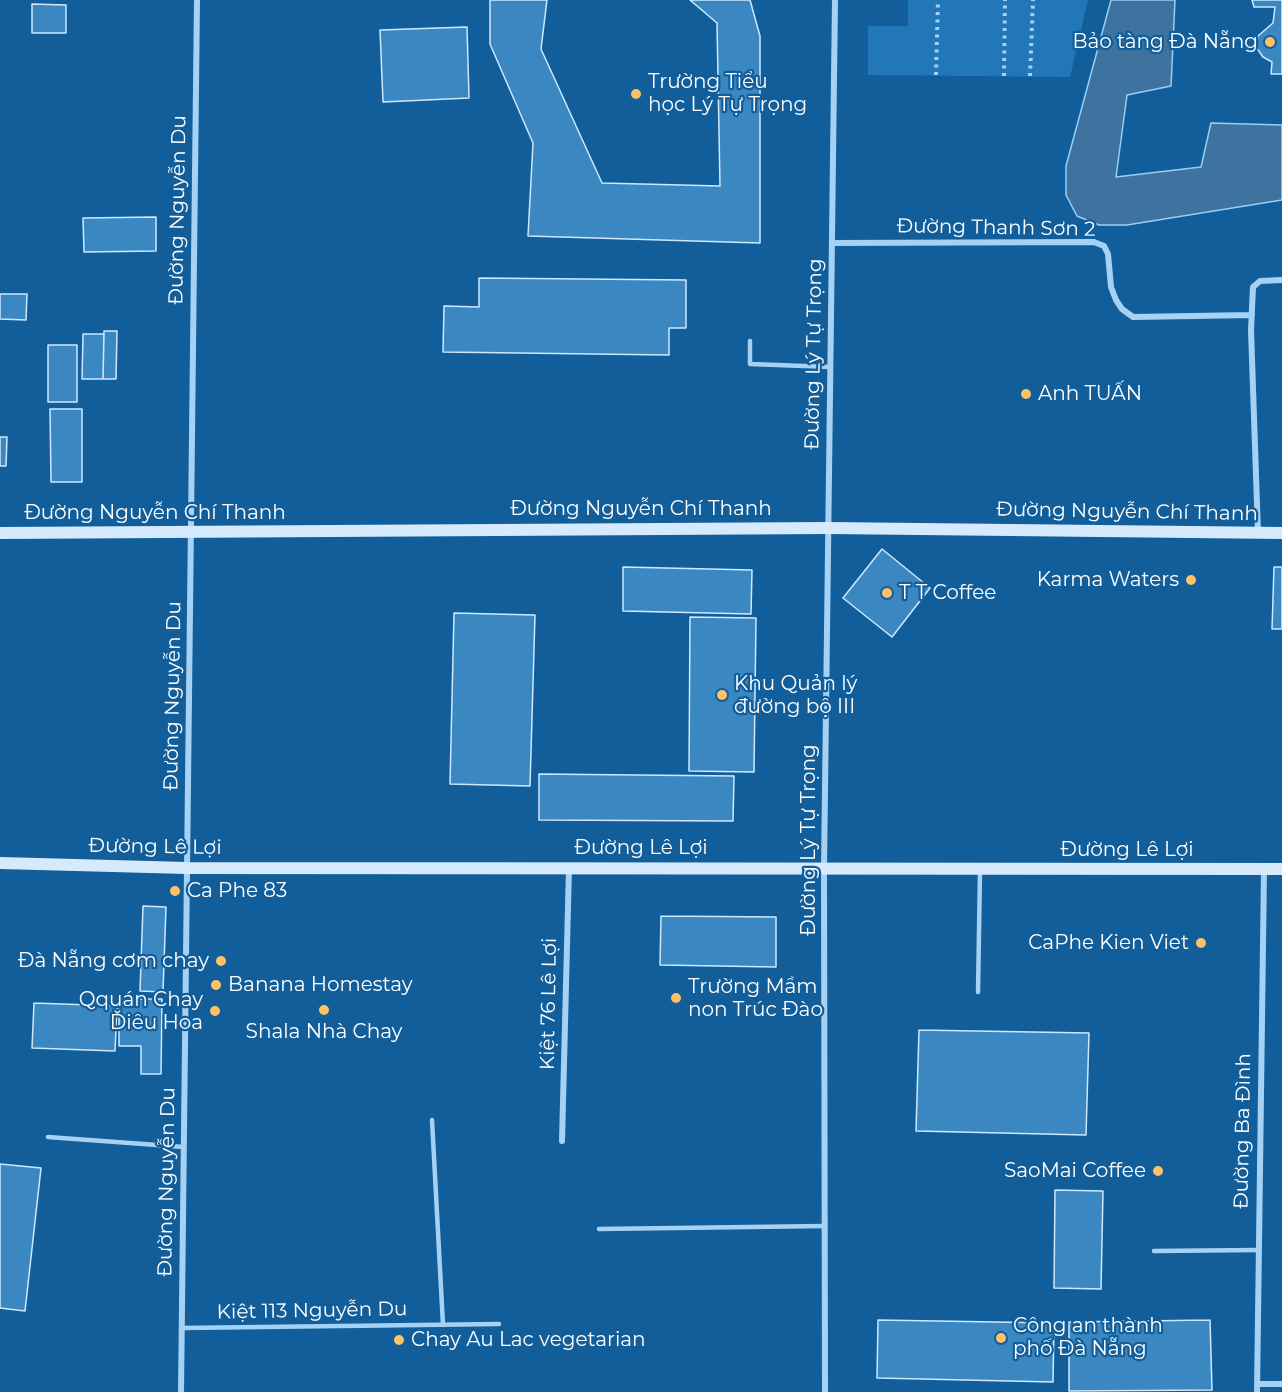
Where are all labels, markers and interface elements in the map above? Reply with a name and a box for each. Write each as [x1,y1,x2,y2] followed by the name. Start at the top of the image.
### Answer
[1072,30,1258,54] place label: Bảo tàng Đà Nẵng
[1263,35,1277,49] marker: Bảo tàng Đà Nẵng
[648,70,807,117] place label: Trường Tiểu học Lý Tự Trọng
[629,87,643,101] marker: Trường Tiểu học Lý Tự Trọng
[164,115,192,305] street label: Đường Nguyễn Du
[896,214,1096,242] street label: Đường Thanh Sơn 2
[800,258,828,450] street label: Đường Lý Tự Trọng
[1038,382,1142,406] place label: Anh TUẤN
[1019,387,1033,401] marker: Anh TUẤN
[510,497,772,521] street label: Đường Nguyễn Chí Thanh
[996,498,1258,526] street label: Đường Nguyễn Chí Thanh
[24,501,286,525] street label: Đường Nguyễn Chí Thanh
[1037,568,1179,592] place label: Karma Waters
[1184,573,1198,587] marker: Karma Waters
[899,581,996,605] place label: T T Coffee
[880,586,894,600] marker: T T Coffee
[159,601,187,791] street label: Đường Nguyễn Du
[734,672,857,719] place label: Khu Quản lý đường bộ III
[715,688,729,702] marker: Khu Quản lý đường bộ III
[797,744,821,936] street label: Đường Lý Tự Trọng
[88,834,222,860] street label: Đường Lê Lợi
[574,836,708,860] street label: Đường Lê Lợi
[1060,838,1194,862] street label: Đường Lê Lợi
[187,879,287,903] place label: Ca Phe 83
[168,884,182,898] marker: Ca Phe 83
[1028,931,1189,955] place label: CaPhe Kien Viet
[1194,936,1208,950] marker: CaPhe Kien Viet
[536,938,562,1070] street label: Kiệt 76 Lê Lợi
[18,949,209,973] place label: Đà Nẵng cơm chay
[214,954,228,968] marker: Đà Nẵng cơm chay
[228,973,413,997] place label: Banana Homestay
[688,975,823,1022] place label: Trường Mầm non Trúc Đào
[209,978,223,992] marker: Banana Homestay
[79,988,203,1035] place label: Qquán Chay Ďiêu Hoa
[669,991,683,1005] marker: Trường Mầm non Trúc Đào
[317,1003,331,1017] marker: Shala Nhà Chay
[208,1004,222,1018] marker: Qquán Chay Ďiêu Hoa
[246,1020,402,1044] place label: Shala Nhà Chay
[1230,1053,1256,1209] street label: Đường Ba Đình
[153,1087,181,1277] street label: Đường Nguyễn Du
[1004,1159,1146,1183] place label: SaoMai Coffee
[1151,1164,1165,1178] marker: SaoMai Coffee
[216,1297,408,1325] street label: Kiệt 113 Nguyễn Du
[1013,1314,1163,1361] place label: Công an thành phố Đà Nẵng
[411,1328,646,1352] place label: Chay Au Lac vegetarian
[994,1331,1008,1345] marker: Công an thành phố Đà Nẵng
[392,1333,406,1347] marker: Chay Au Lac vegetarian

